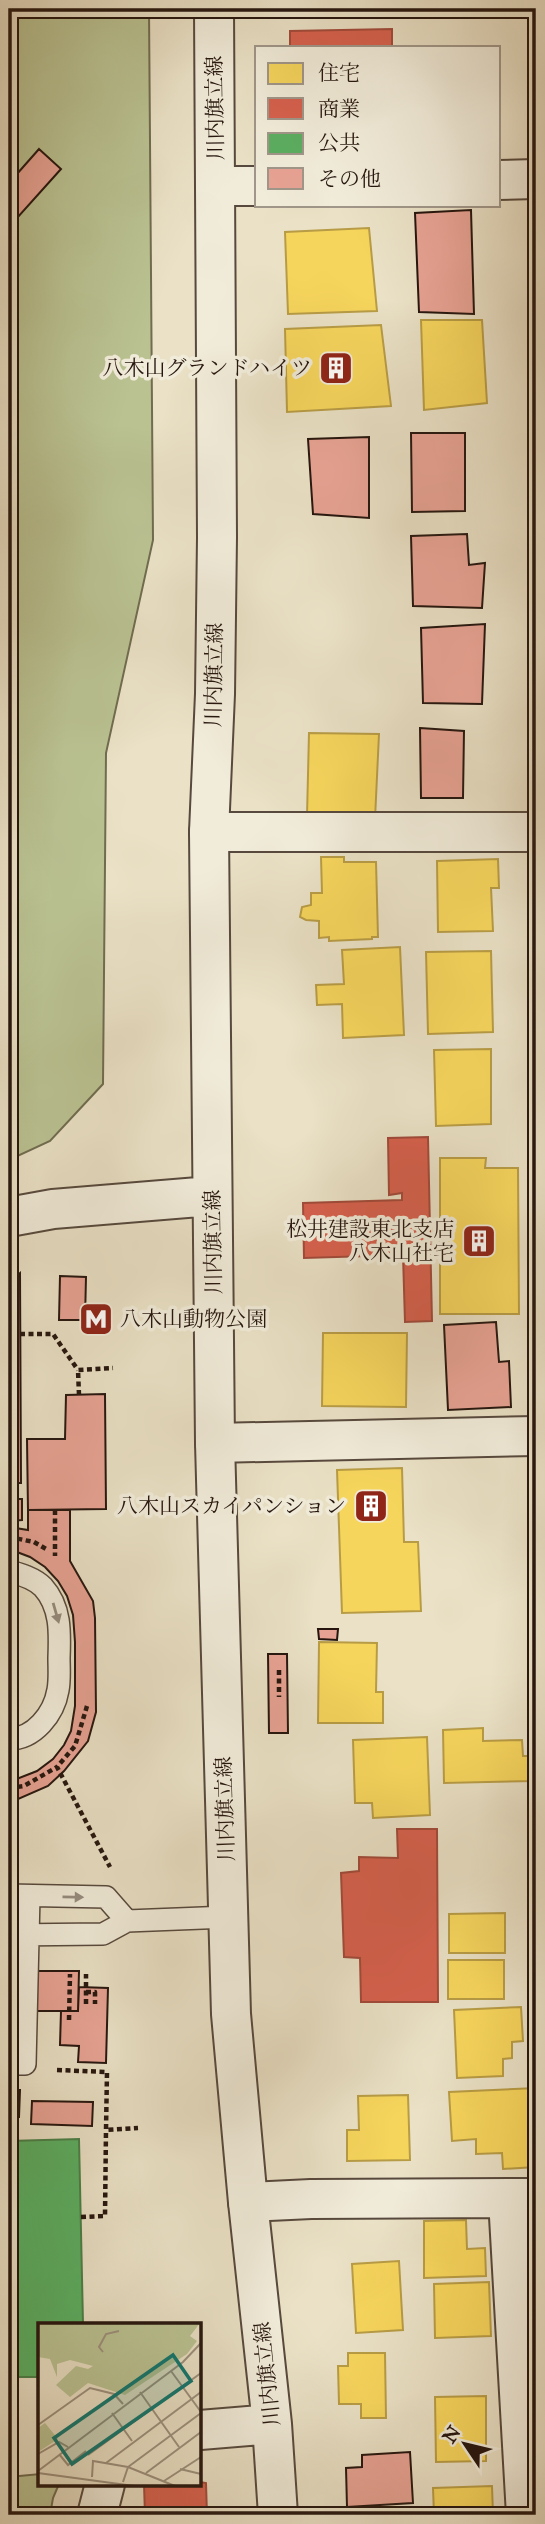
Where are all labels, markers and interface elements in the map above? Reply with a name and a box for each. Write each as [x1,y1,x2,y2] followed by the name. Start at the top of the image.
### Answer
[255,46,500,206] legend
[201,55,229,161] street label: 川内旗立線
[318,60,360,86] text: 住宅
[318,96,360,122] text: 商業
[318,130,360,156] text: 公共
[318,166,381,192] text: その他
[317,349,355,387] building icon: 八木山グランドハイツ
[102,355,312,381] place label: 八木山グランドハイツ
[200,622,228,728] street label: 川内旗立線
[199,1189,227,1295] street label: 川内旗立線
[286,1216,454,1266] place label: 松井建設東北支店 八木山社宅
[460,1222,498,1260] building icon: 松井建設東北支店 八木山社宅
[77,1300,115,1338] metro station icon: 八木山動物公園
[120,1306,267,1332] place label: 八木山動物公園
[352,1487,390,1525] building icon: 八木山スカイパンション
[117,1493,346,1519] place label: 八木山スカイパンション
[51,1603,62,1625] one-way arrow
[210,1756,240,1862] street label: 川内旗立線
[63,1891,85,1902] one-way arrow
[249,2320,285,2428] street label: 川内旗立線
[38,2323,201,2486] inset map
[430,2408,500,2478] north arrow
[437,2421,466,2448] text: N

